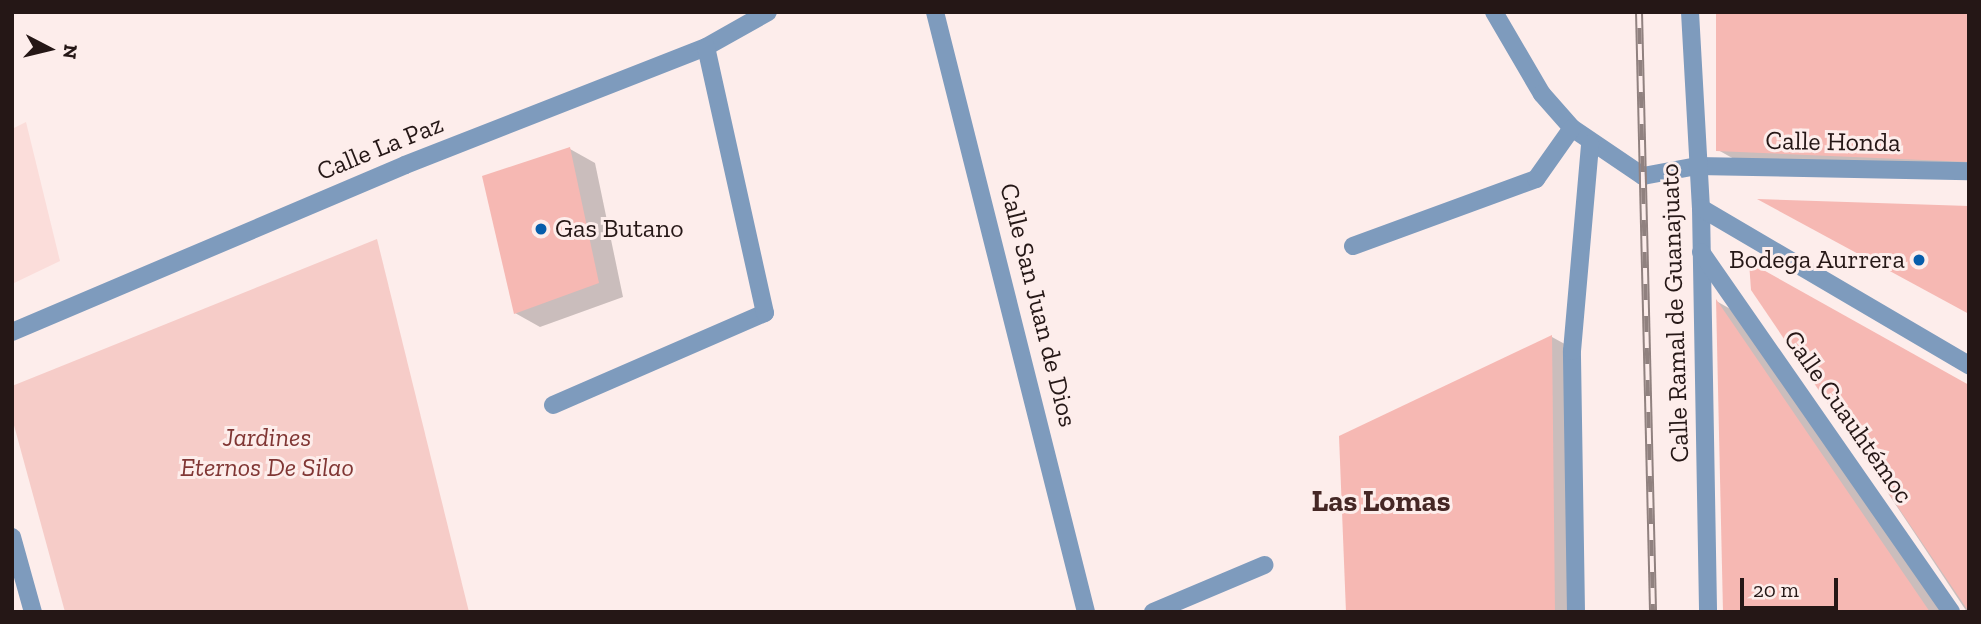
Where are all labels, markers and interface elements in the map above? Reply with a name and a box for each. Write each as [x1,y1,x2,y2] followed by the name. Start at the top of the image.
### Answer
[14,14,84,84] north arrow
[58,43,83,60] text: N
[312,109,448,187] street label: Calle La Paz
[1765,125,1901,159] street label: Calle Honda
[1654,163,1696,463] street label: Calle Ramal de Guanajuato
[993,180,1083,430] street label: Calle San Juan de Dios
[555,213,684,245] place label: Gas Butano
[533,221,549,237] marker: Gas Butano
[1728,244,1905,276] place label: Bodega Aurrera
[1911,252,1927,268] marker: Bodega Aurrera
[1777,324,1919,510] street label: Calle Cuauhtémoc
[180,422,354,484] park label: Jardines Eternos De Silao
[1312,483,1450,519] district label: Las Lomas
[1743,564,1841,608] scale bar
[1753,577,1799,602] text: 20 m

